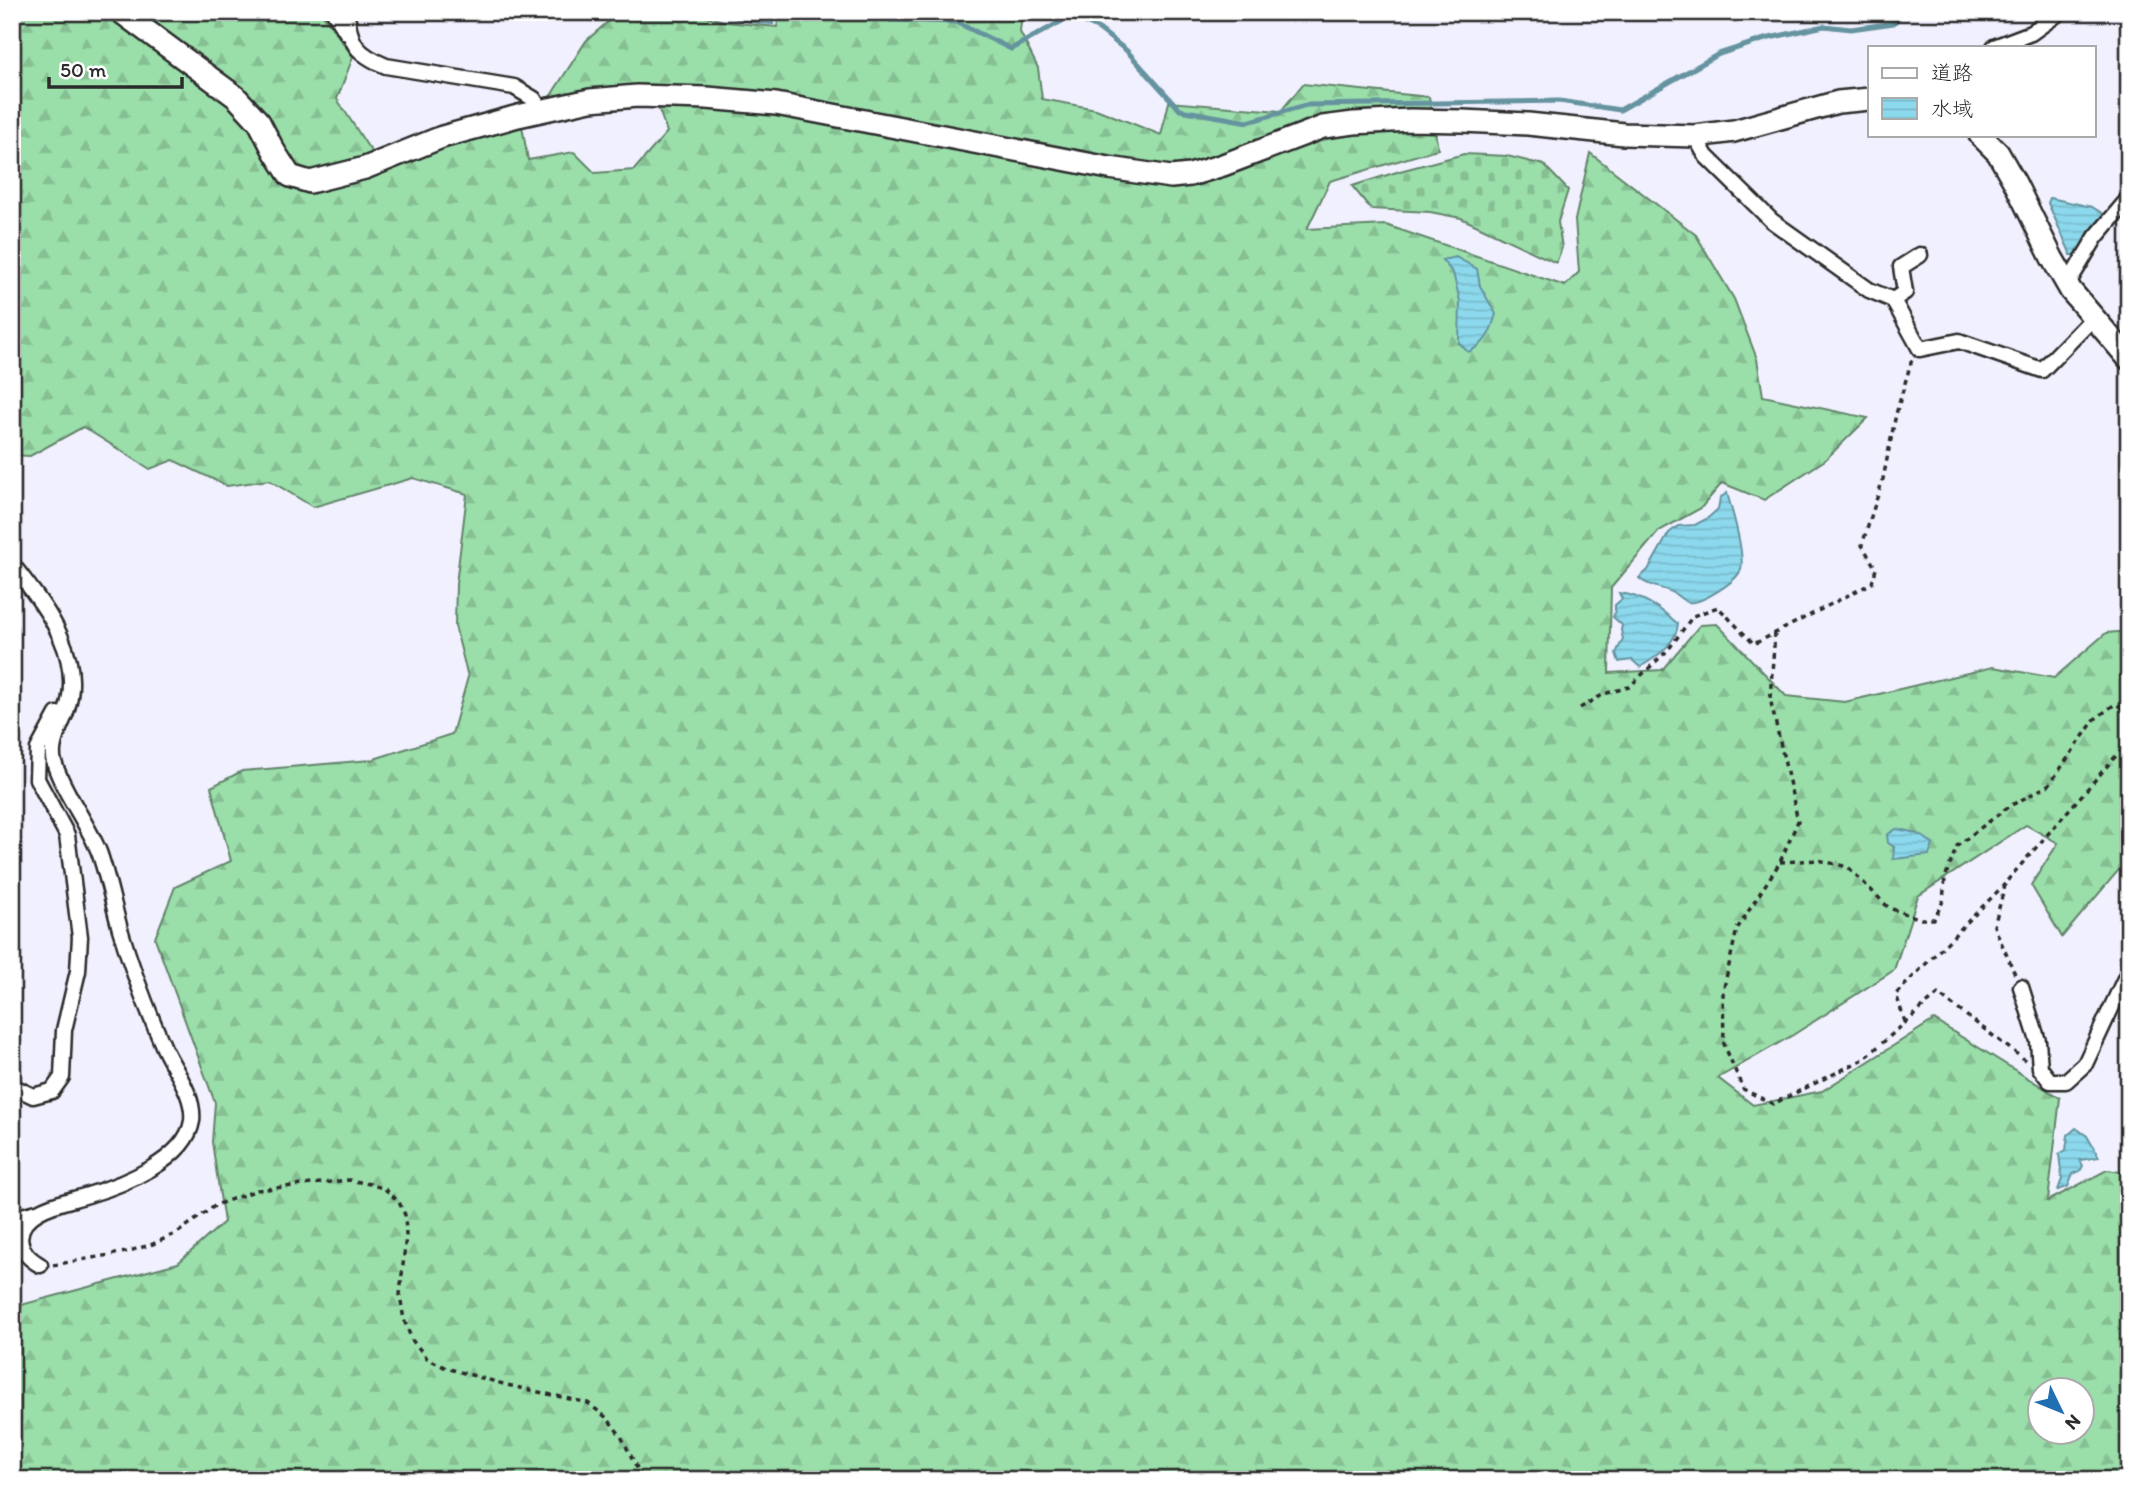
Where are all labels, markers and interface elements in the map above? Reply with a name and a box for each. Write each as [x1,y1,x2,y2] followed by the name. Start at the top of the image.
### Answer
[49,46,182,90] scale bar
[1868,46,2096,136] legend
[60,57,107,82] text: 50 m
[1931,60,1973,85] text: 道路
[1931,96,1973,121] text: 水域
[2025,1376,2096,1446] north arrow
[2060,1410,2086,1435] text: N

